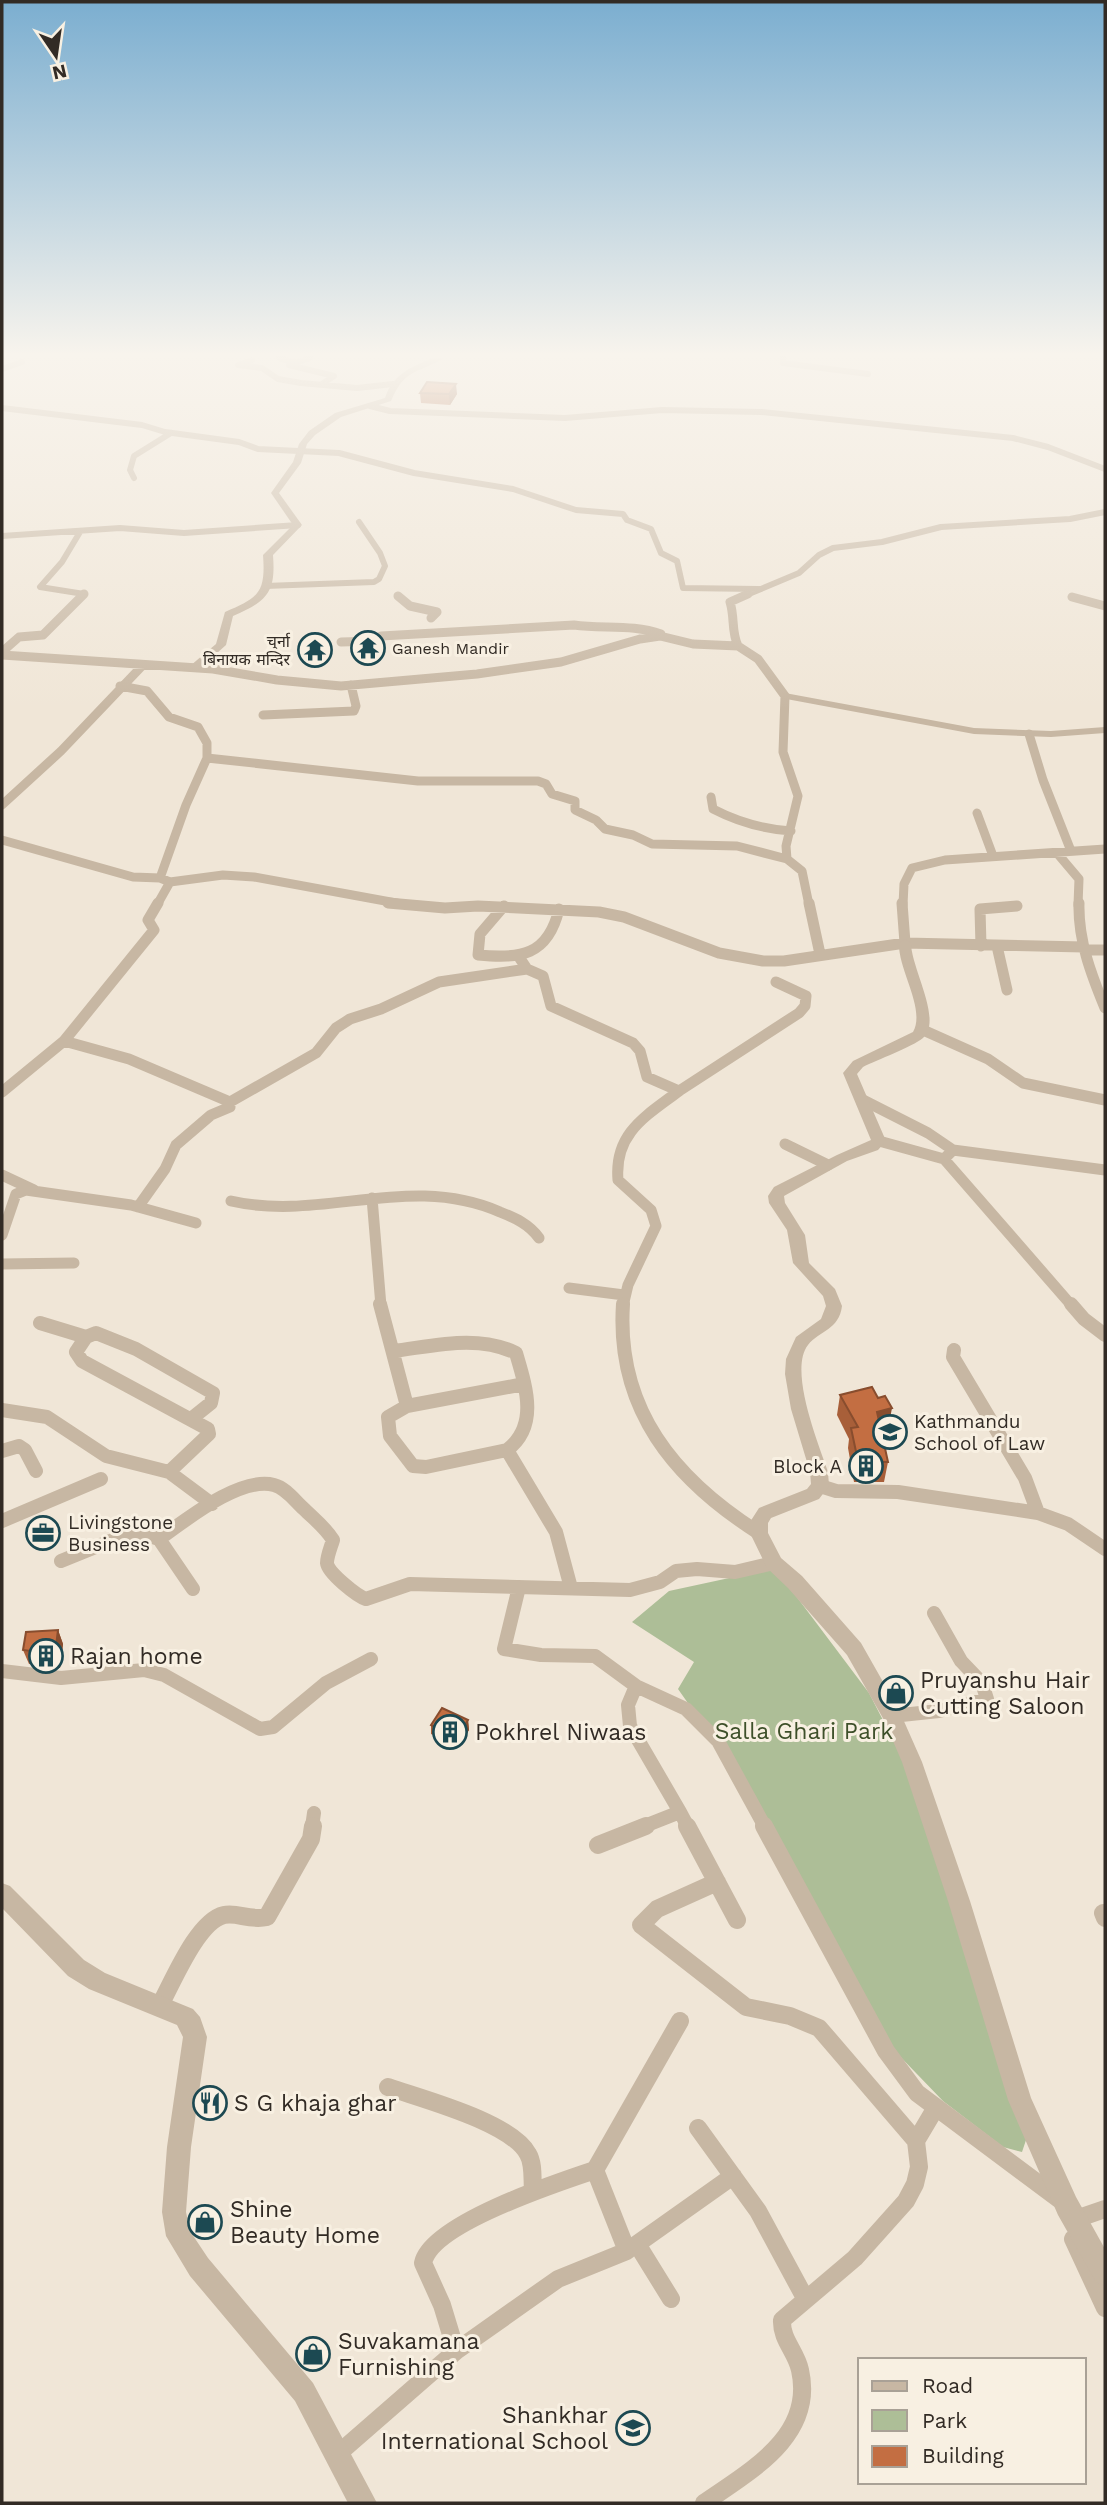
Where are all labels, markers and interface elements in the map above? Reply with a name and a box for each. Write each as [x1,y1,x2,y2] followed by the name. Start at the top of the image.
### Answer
[21,21,91,91] north arrow
[50,59,69,85] text: N
[349,629,387,667] temple icon: Ganesh Mandir
[296,631,334,669] temple icon: चुर्ना बिनायक मन्दिर
[203,632,291,669] place label: चुर्ना बिनायक मन्दिर
[392,639,509,658] place label: Ganesh Mandir
[914,1410,1045,1455] place label: Kathmandu School of Law
[871,1413,909,1451] school or university icon: Kathmandu School of Law
[847,1447,885,1485] building icon: Block A
[773,1455,842,1478] place label: Block A
[68,1511,173,1556] place label: Livingstone Business
[24,1514,62,1552] office icon: Livingstone Business
[27,1637,65,1675] building icon: Rajan home
[70,1643,203,1670] place label: Rajan home
[920,1667,1090,1720] place label: Pruyanshu Hair Cutting Saloon
[877,1674,915,1712] shop icon: Pruyanshu Hair Cutting Saloon
[431,1713,469,1751] building icon: Pokhrel Niwaas
[715,1718,893,1745] park label: Salla Ghari Park
[475,1719,646,1746] place label: Pokhrel Niwaas
[191,2084,229,2122] restaurant icon: S G khaja ghar
[234,2090,397,2117] place label: S G khaja ghar
[230,2196,380,2249] place label: Shine Beauty Home
[186,2203,224,2241] shop icon: Shine Beauty Home
[338,2328,480,2381] place label: Suvakamana Furnishing
[294,2335,332,2373] shop icon: Suvakamana Furnishing
[858,2358,1086,2484] legend
[922,2373,973,2398] text: Road
[381,2402,608,2455] place label: Shankhar International School
[922,2408,967,2433] text: Park
[614,2409,652,2447] school or university icon: Shankhar International School
[922,2443,1004,2468] text: Building

